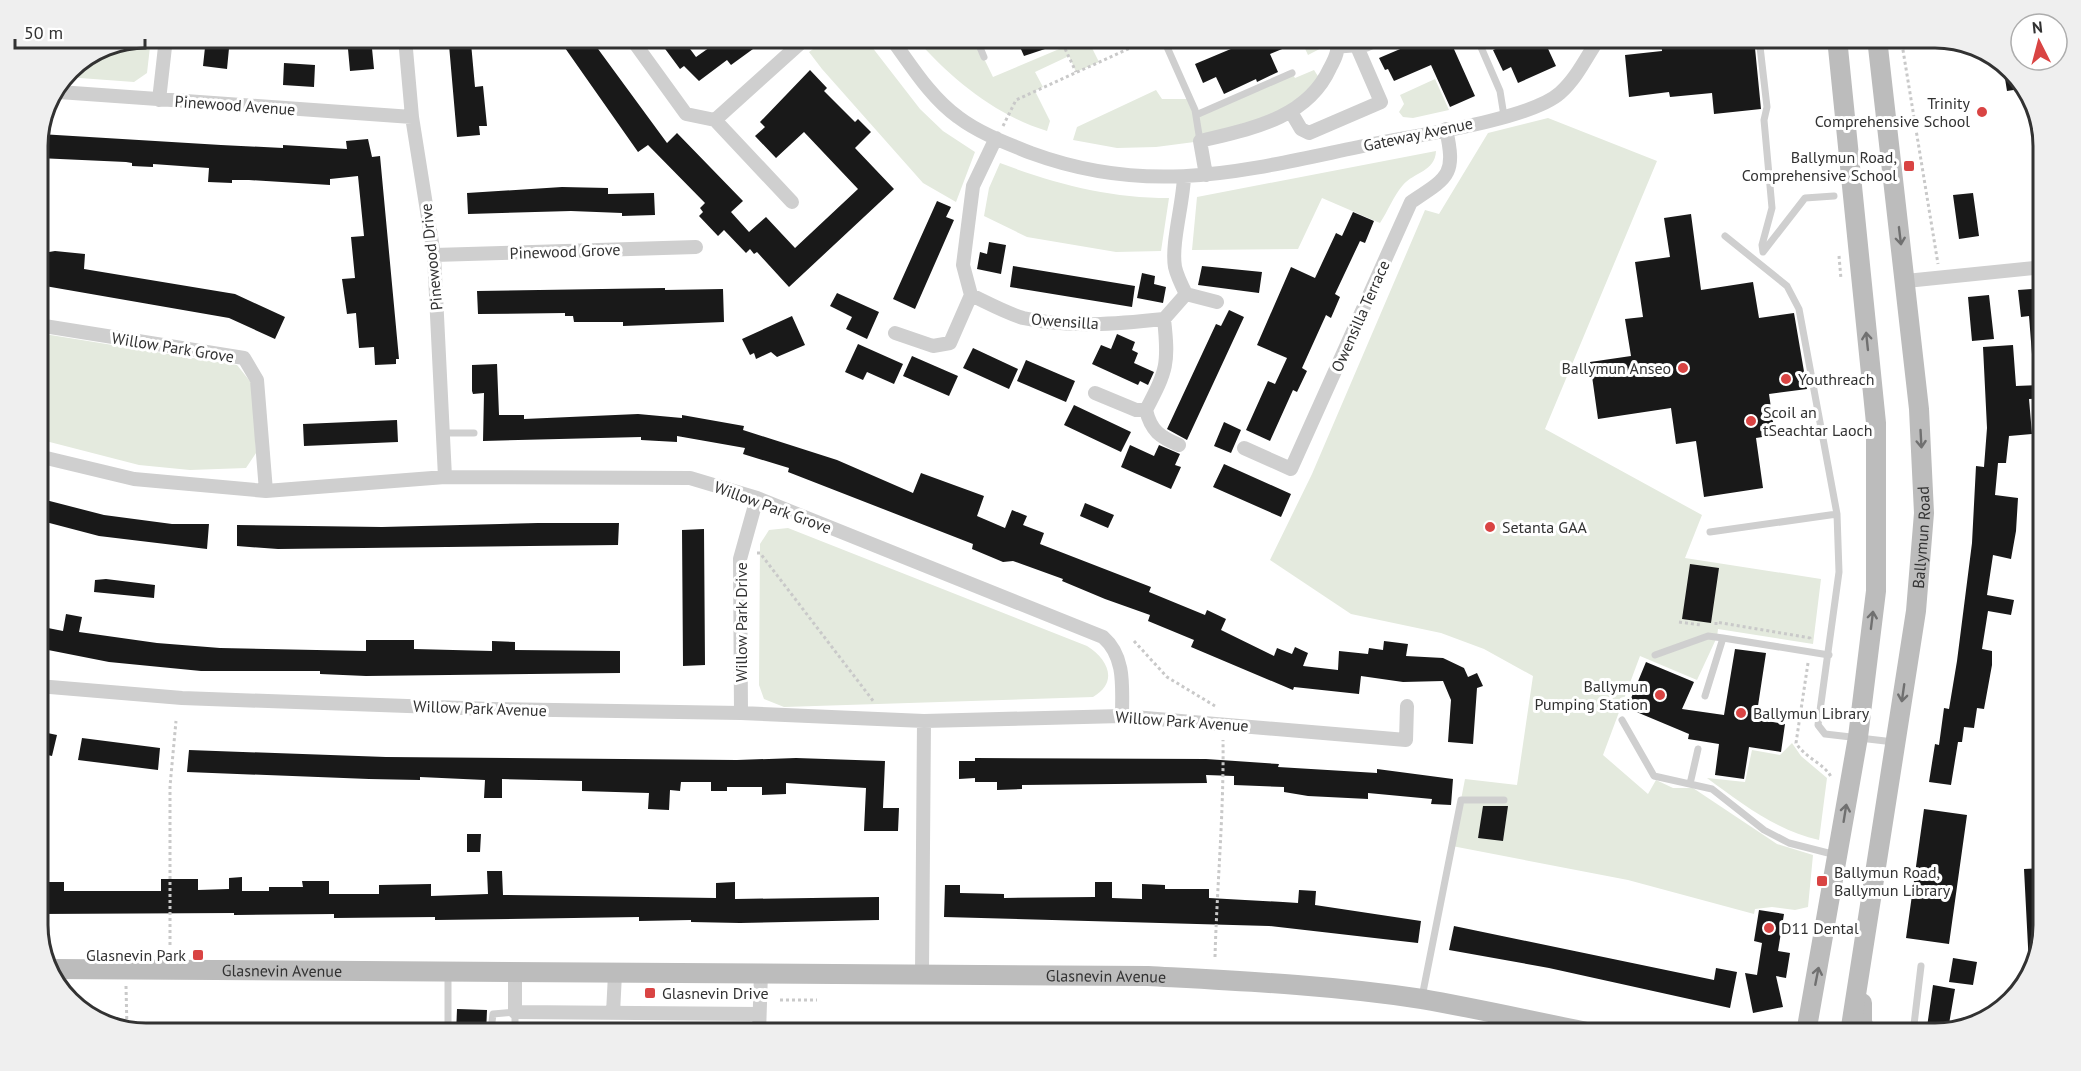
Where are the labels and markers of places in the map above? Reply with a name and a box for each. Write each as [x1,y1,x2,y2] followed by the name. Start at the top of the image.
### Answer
[1815,93,1971,131] place label: Trinity Comprehensive School
[1975,105,1989,119] marker: Trinity Comprehensive School
[1742,147,1897,185] place label: Ballymun Road, Comprehensive School
[1902,159,1916,173] marker: Ballymun Road, Comprehensive School
[1561,358,1671,378] place label: Ballymun Anseo
[1676,361,1690,375] marker: Ballymun Anseo
[1798,369,1874,389] place label: Youthreach
[1779,372,1793,386] marker: Youthreach
[1763,402,1872,440] place label: Scoil an tSeachtar Laoch
[1744,414,1758,428] marker: Scoil an tSeachtar Laoch
[1502,517,1588,537] place label: Setanta GAA
[1483,520,1497,534] marker: Setanta GAA
[1535,676,1648,714] place label: Ballymun Pumping Station
[1653,688,1667,702] marker: Ballymun Pumping Station
[1753,703,1870,723] place label: Ballymun Library
[1734,706,1748,720] marker: Ballymun Library
[1834,862,1951,900] place label: Ballymun Road, Ballymun Library
[1815,874,1829,888] marker: Ballymun Road, Ballymun Library
[1781,918,1859,938] place label: D11 Dental
[1762,921,1776,935] marker: D11 Dental
[86,945,186,965] place label: Glasnevin Park
[191,948,205,962] marker: Glasnevin Park
[662,983,769,1003] place label: Glasnevin Drive
[643,986,657,1000] marker: Glasnevin Drive

